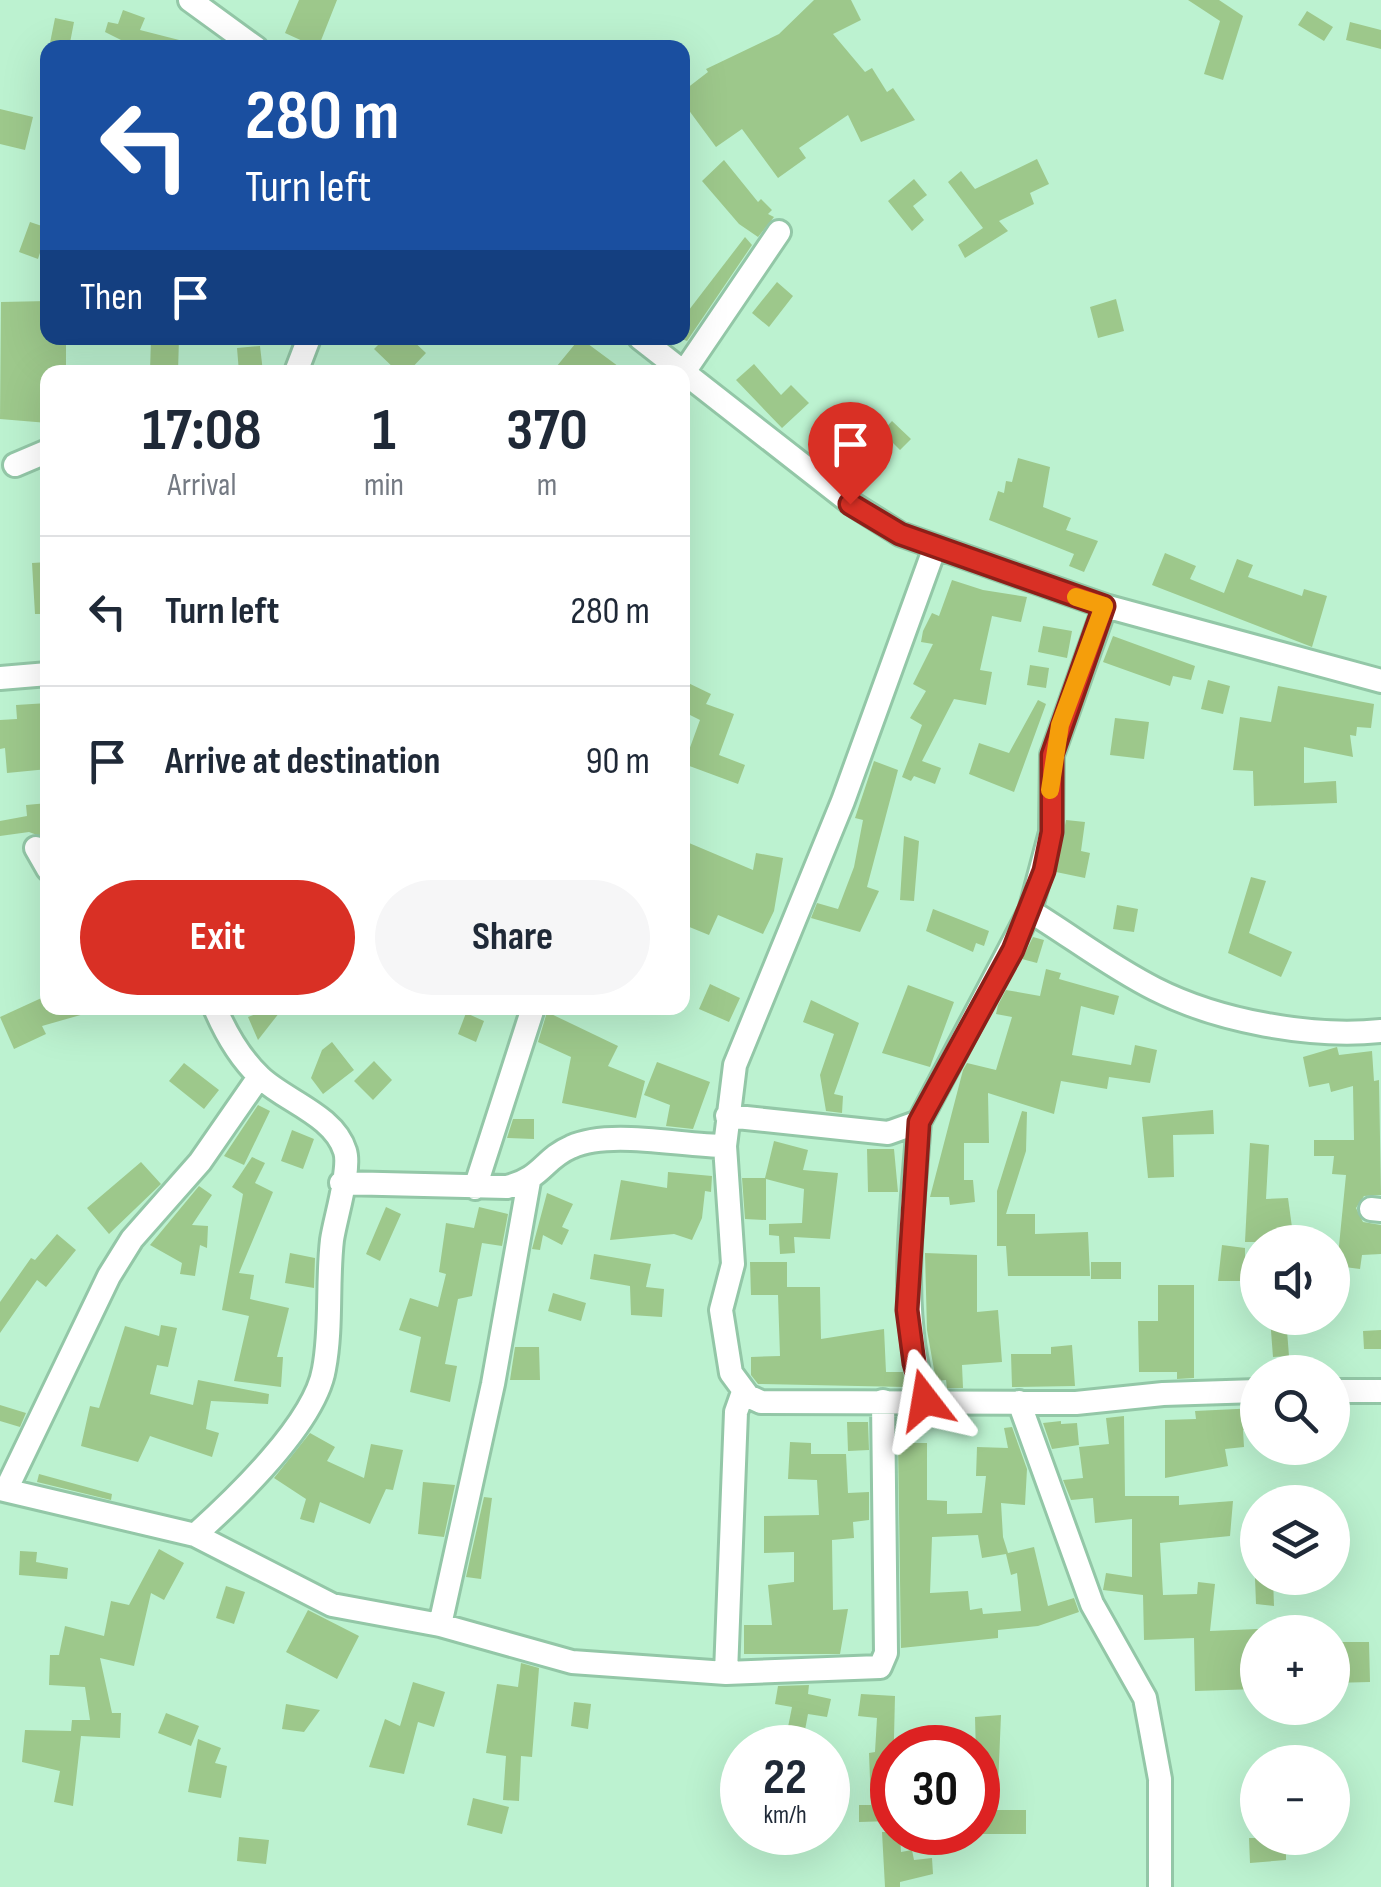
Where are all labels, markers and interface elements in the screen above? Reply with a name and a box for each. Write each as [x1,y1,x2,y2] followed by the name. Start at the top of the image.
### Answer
[245,75,399,159] text: 280 m
[80,80,210,210] icon: left
[245,160,371,215] text: Turn left
[163,270,218,325] icon: arrive
[80,275,143,320] text: Then
[142,395,262,467] text: 17:08
[372,395,396,467] text: 1
[506,395,588,467] text: 370
[808,402,893,505] pin
[823,417,878,472] icon: arrive
[168,466,236,505] text: Arrival
[364,466,404,505] text: min
[537,466,557,505] text: m
[80,584,135,639] icon: left
[165,589,279,634] text: Turn left
[570,589,650,634] text: 280 m
[80,734,135,789] icon: arrive
[165,739,440,784] text: Arrive at destination
[586,739,650,784] text: 90 m
[80,880,355,995] button: Exit
[375,880,650,995] button: Share
[1240,1225,1350,1855] map controls
[1240,1225,1350,1335] button: sound
[873,1348,977,1452] position arrow
[1240,1355,1350,1465] button: search
[1240,1485,1350,1595] button: layers
[1240,1615,1350,1725] button: +
[870,1725,1000,1855] speed limit sign: 30
[1240,1745,1350,1855] button: −
[763,1748,807,1808] text: 22
[763,1800,807,1831] text: km/h

